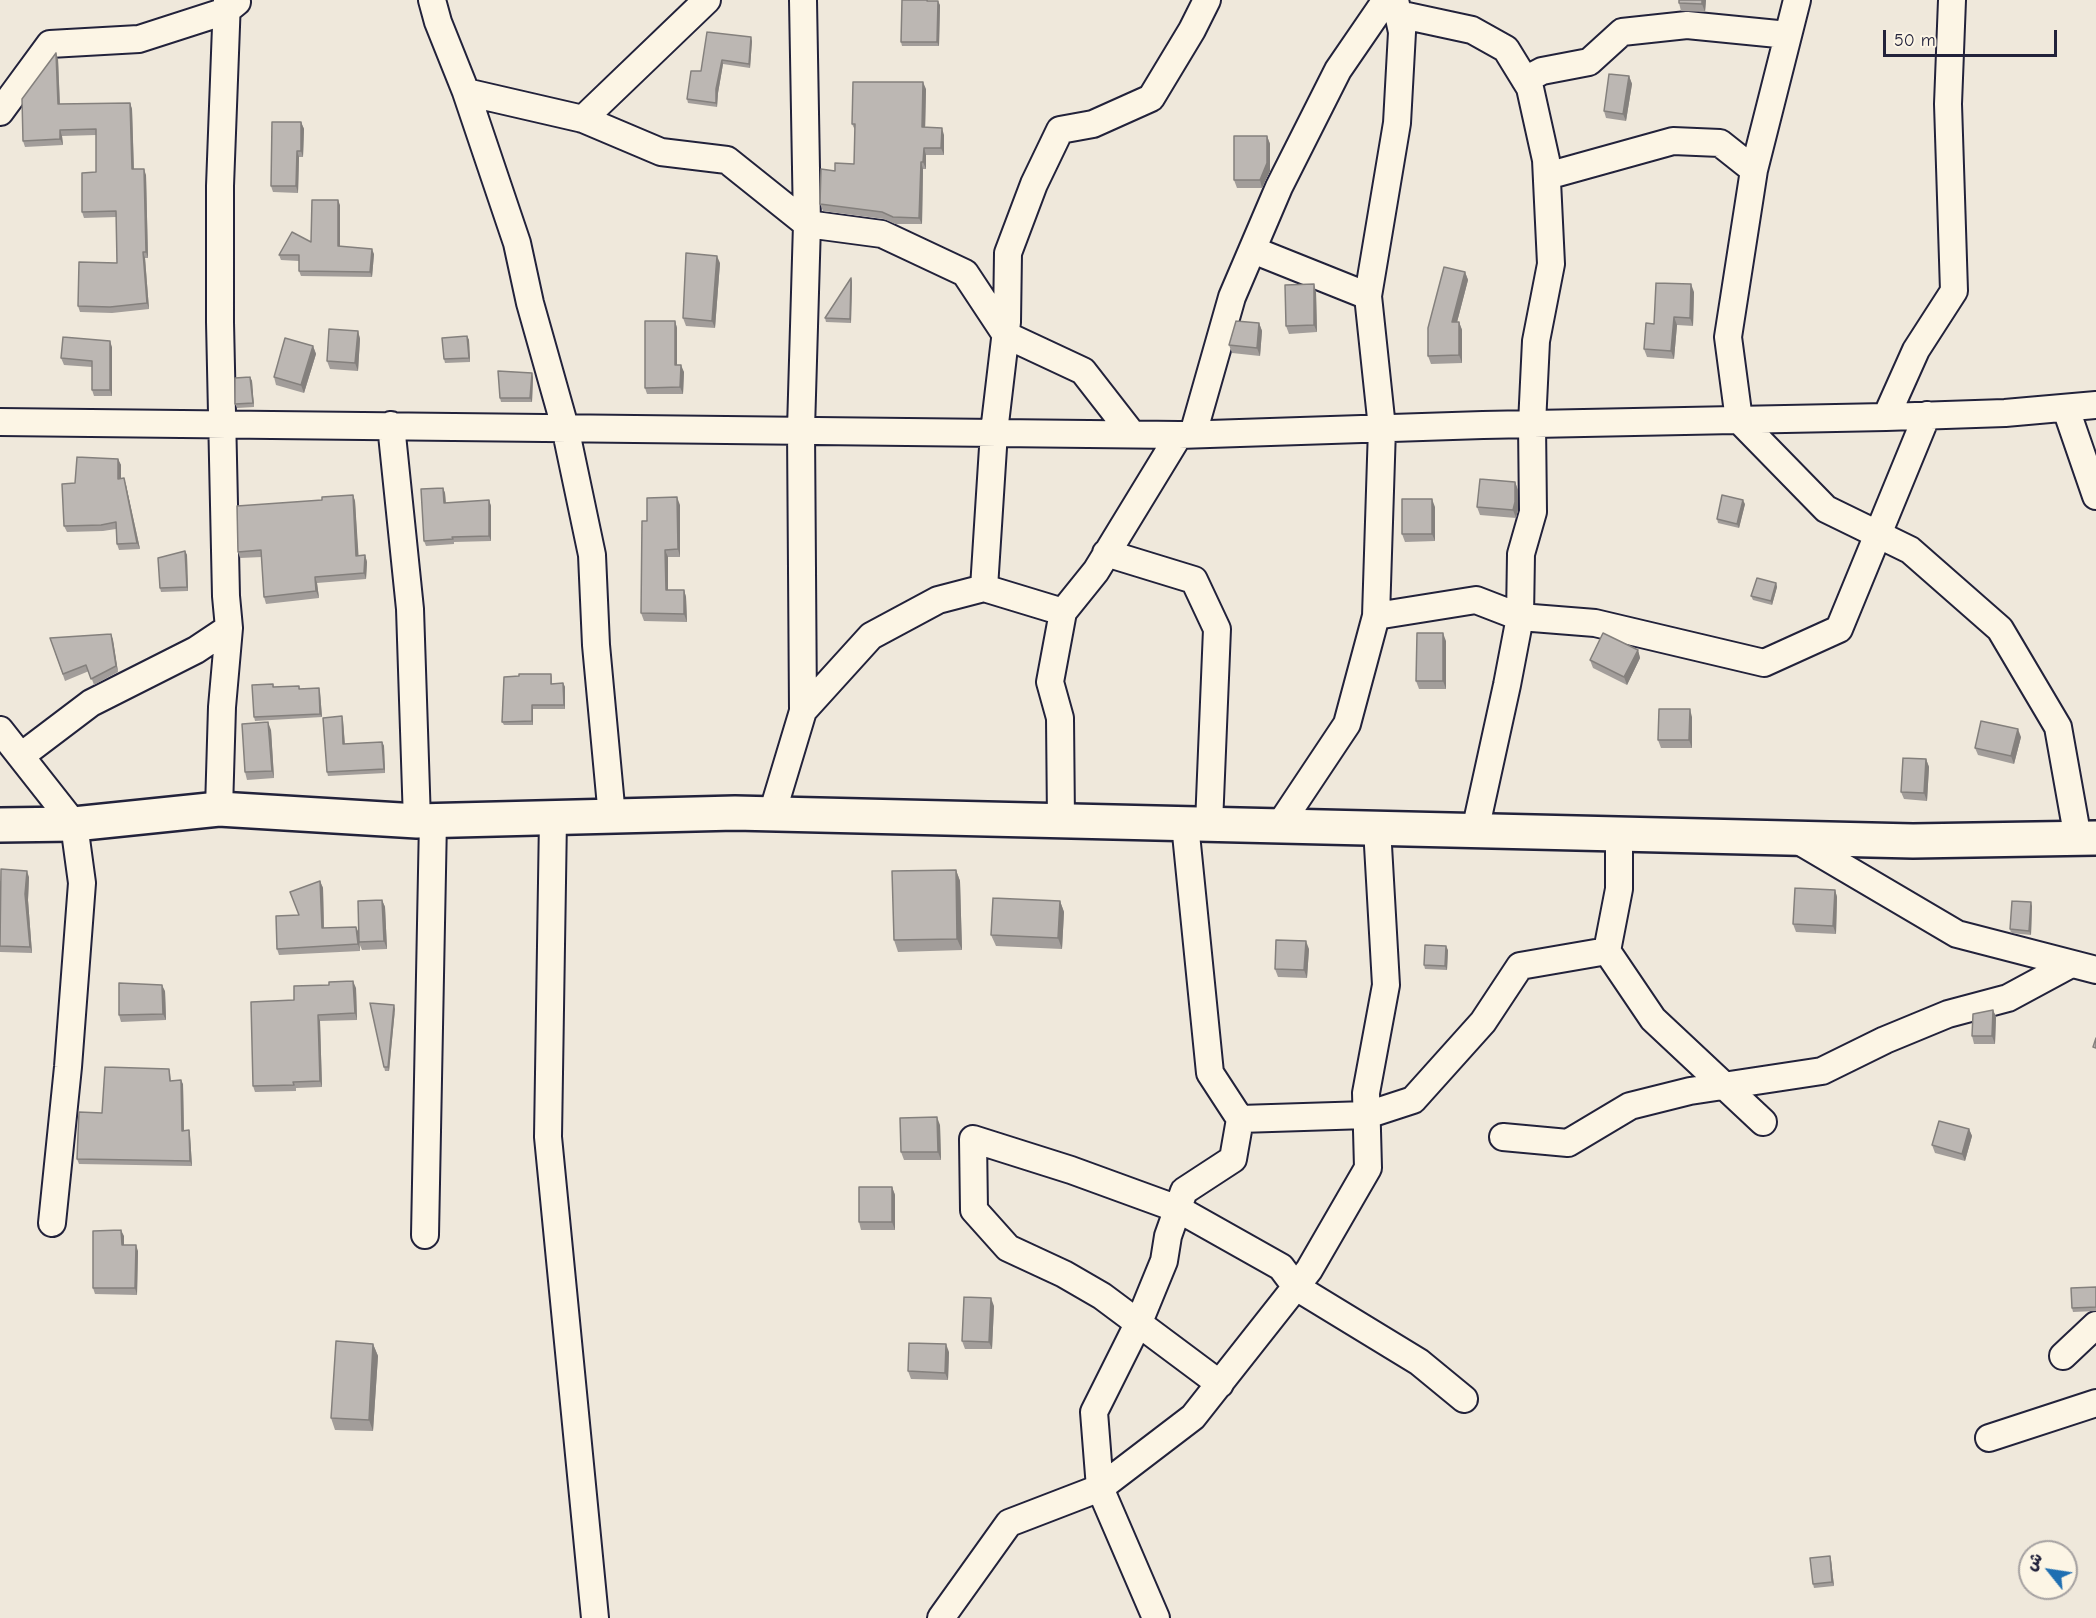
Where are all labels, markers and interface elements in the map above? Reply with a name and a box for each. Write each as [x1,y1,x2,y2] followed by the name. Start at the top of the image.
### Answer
[1886,18,2060,56] scale bar
[1894,30,1936,51] text: 50 m
[2018,1540,2078,1600] north arrow
[2022,1550,2046,1574] text: ش

